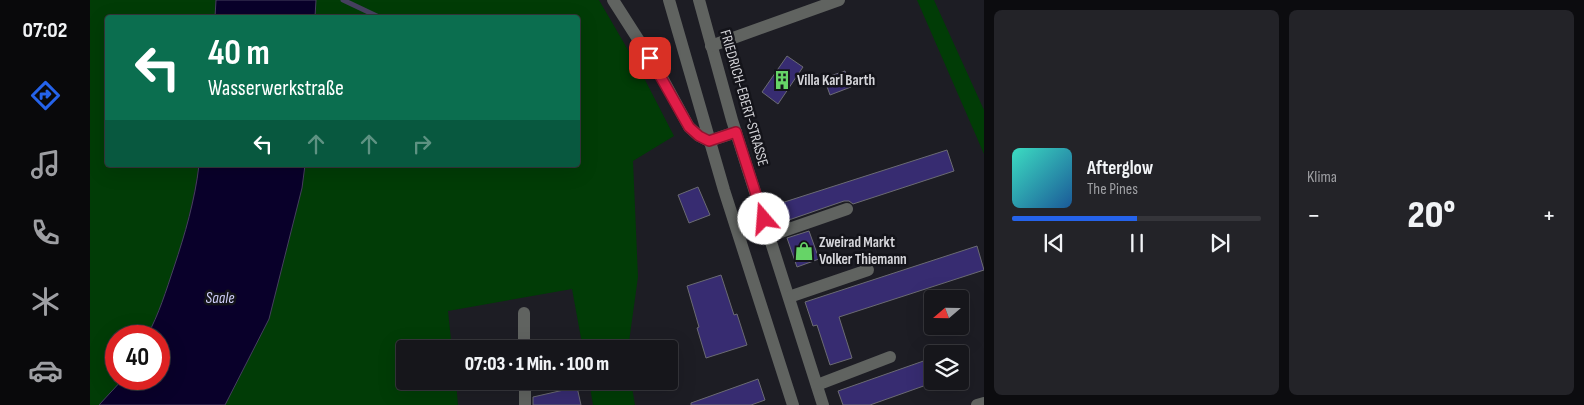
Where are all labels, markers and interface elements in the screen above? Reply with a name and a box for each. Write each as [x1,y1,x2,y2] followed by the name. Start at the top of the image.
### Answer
[23,17,67,44] text: 07:02
[715,28,773,168] street label: FRIEDRICH-EBERT-STRASSE
[208,32,270,75] text: 40 m
[125,35,190,100] icon: left
[629,37,671,79] pin
[636,44,664,72] icon: arrive
[771,69,793,91] building icon: Villa Karl Barth
[797,71,875,90] place label: Villa Karl Barth
[208,75,344,102] text: Wasserwerkstraße
[28,78,63,113] icon: directions
[249,130,277,158] icon: left
[302,130,330,158] icon: ahead
[355,130,383,158] icon: ahead
[408,130,436,158] icon: right
[28,147,63,182] icon: music
[1087,157,1153,180] text: Afterglow
[1307,168,1337,187] text: Klima
[1087,180,1138,199] text: The Pines
[737,192,789,244] position arrow
[1408,193,1455,238] text: 20°
[1307,199,1321,232] text: −
[1542,199,1556,232] text: +
[28,215,63,250] icon: phone
[1040,229,1068,257] icon: previous
[1123,229,1151,257] icon: pause
[1206,229,1234,257] icon: next
[819,233,907,269] place label: Zweirad Markt Volker Thiemann
[793,240,815,262] shop icon: Zweirad Markt Volker Thiemann
[28,284,63,319] icon: climate
[206,289,234,308] water label: Saale
[924,290,969,335] north arrow
[924,290,969,390] map controls
[105,325,170,390] speed limit sign: 40
[924,345,969,390] button: layers
[28,353,63,388] icon: car
[465,353,609,376] text: 07:03 · 1 Min. · 100 m

